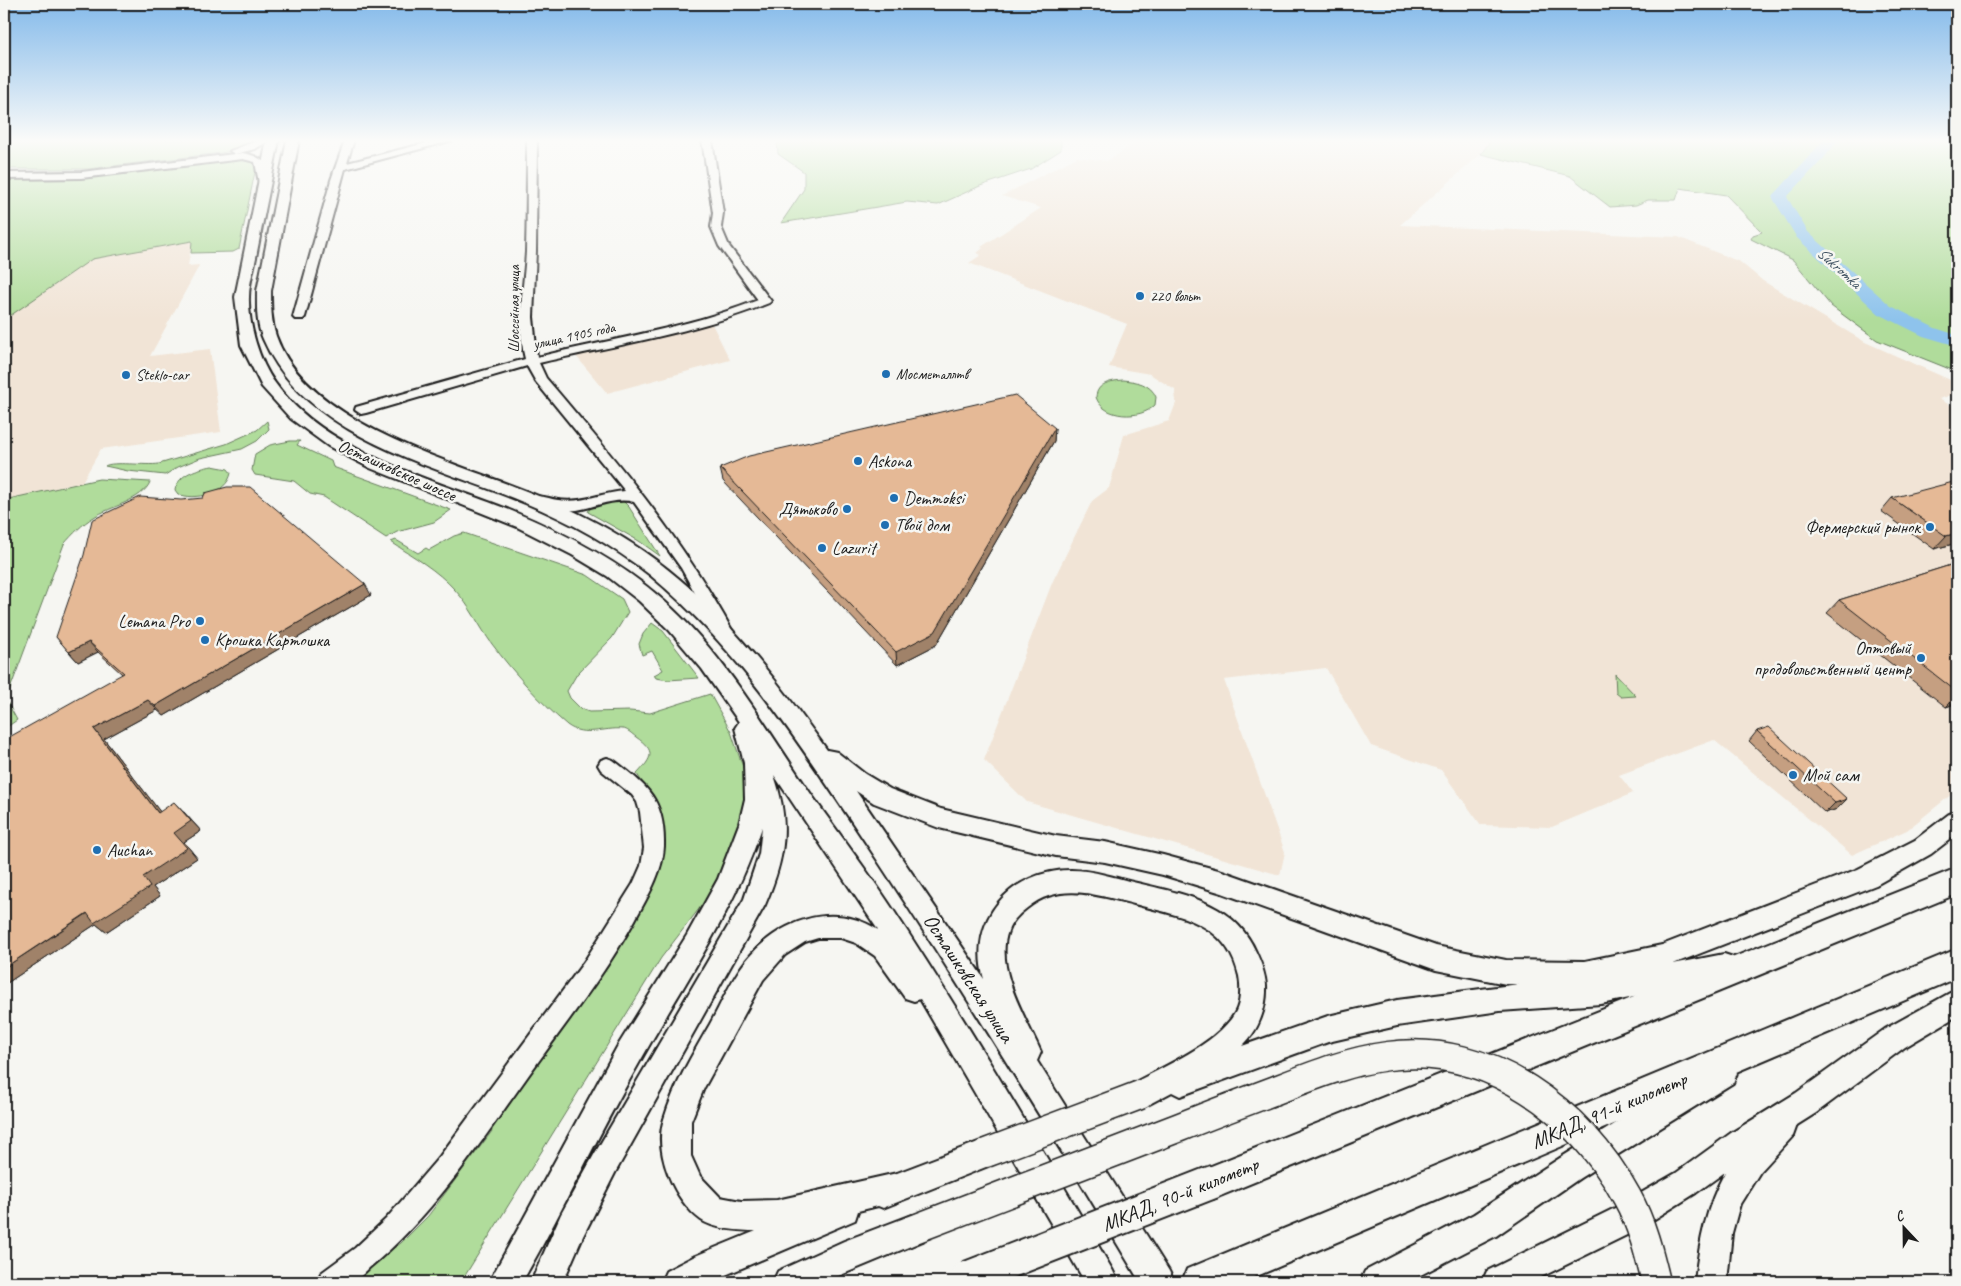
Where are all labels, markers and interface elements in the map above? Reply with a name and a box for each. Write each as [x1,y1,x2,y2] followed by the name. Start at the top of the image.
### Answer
[1813,243,1867,295] water label: Sukromka
[505,264,524,353] street label: Шоссейная улица
[1150,287,1201,306] place label: 220 вольт
[1134,290,1146,302] marker: 220 вольт
[530,318,618,354] street label: улица 1905 года
[896,365,972,384] place label: Мосметаллтв
[136,366,191,385] place label: Steklo-car
[880,368,892,380] marker: Мосметаллтв
[120,369,132,381] marker: Steklo-car
[334,434,461,506] street label: Осташковское шоссе
[868,450,913,472] place label: Askona
[852,455,864,467] marker: Askona
[904,487,967,509] place label: Demmoksi
[888,492,900,504] marker: Demmoksi
[779,498,839,520] place label: Дятьково
[841,503,853,515] marker: Дятьково
[895,514,951,536] place label: Твой дом
[1805,516,1921,538] place label: Фермерский рынок
[879,519,891,531] marker: Твой дом
[1924,521,1936,533] marker: Фермерский рынок
[832,537,879,559] place label: Lazurit
[816,542,828,554] marker: Lazurit
[118,610,192,632] place label: Lemana Pro
[194,615,206,627] marker: Lemana Pro
[215,629,331,651] place label: Крошка Картошка
[199,634,211,646] marker: Крошка Картошка
[1754,637,1912,680] place label: Оптовый продовольственный центр
[1915,652,1927,664] marker: Оптовый продовольственный центр
[1803,764,1860,786] place label: Мой сам
[1787,769,1799,781] marker: Мой сам
[107,839,153,861] place label: Auchan
[91,844,103,856] marker: Auchan
[918,909,1021,1049] street label: Осташковская улица
[1527,1065,1692,1155] street label: МКАД, 91-й километр
[1098,1150,1263,1237] street label: МКАД, 90-й километр
[1878,1204,1928,1254] north arrow
[1893,1206,1908,1226] text: С

